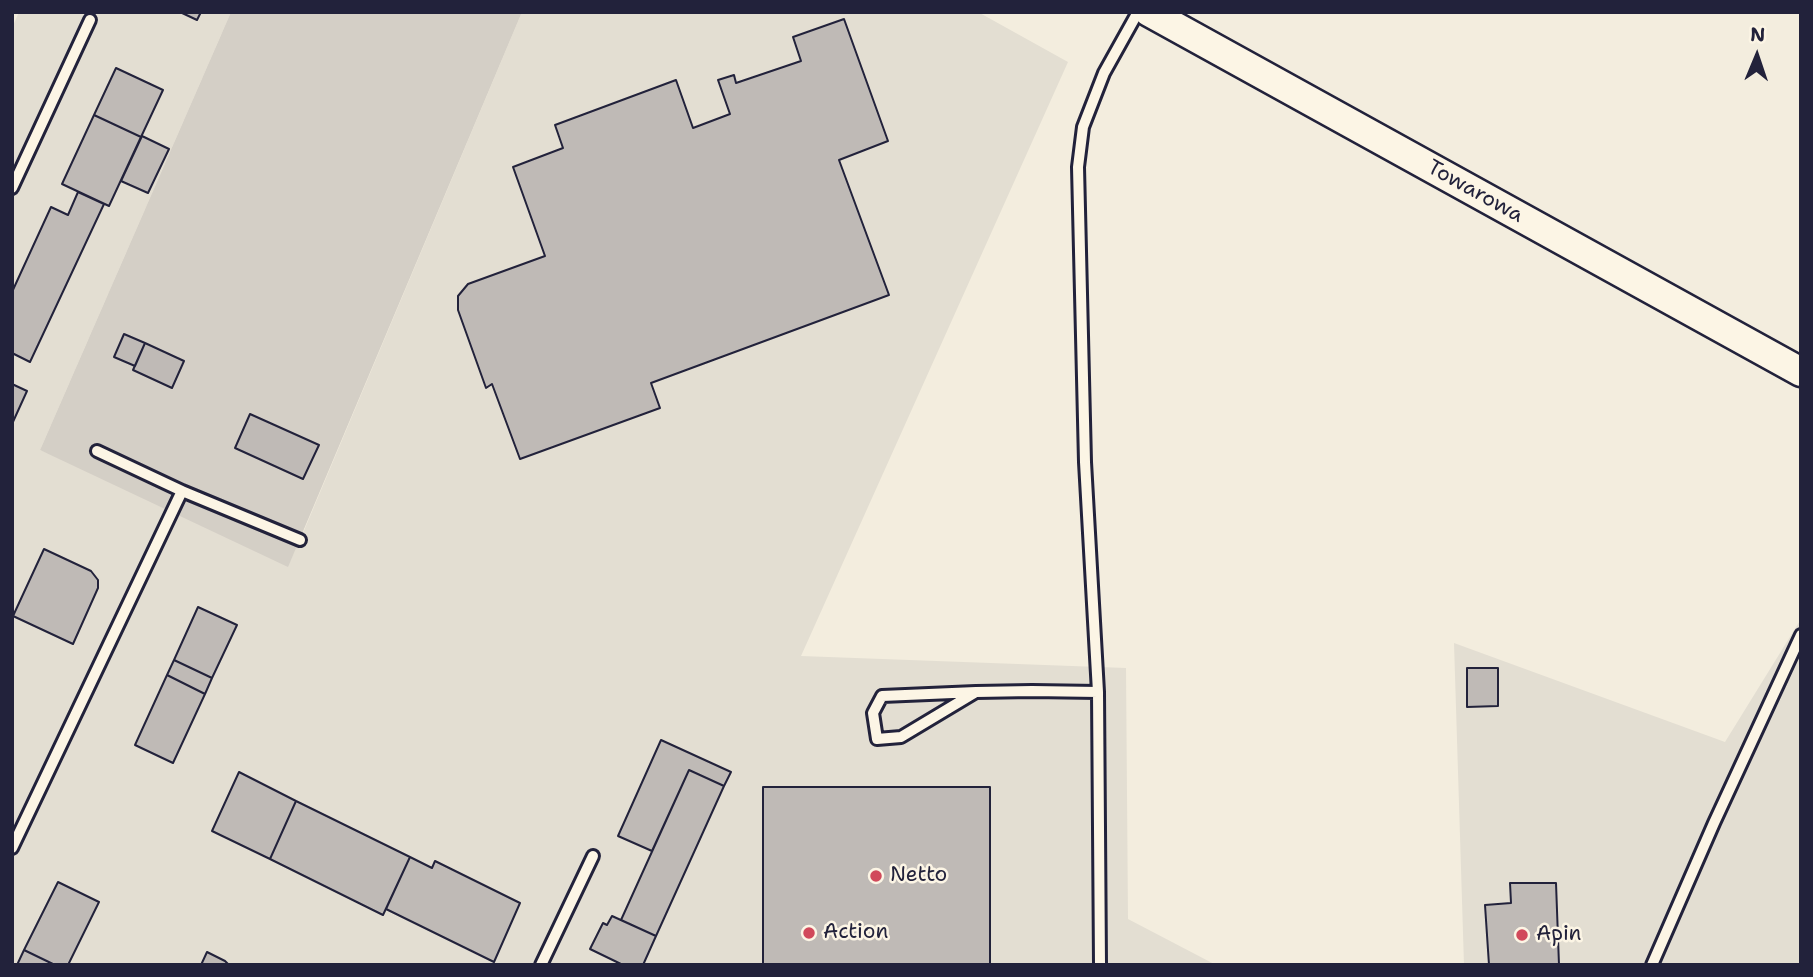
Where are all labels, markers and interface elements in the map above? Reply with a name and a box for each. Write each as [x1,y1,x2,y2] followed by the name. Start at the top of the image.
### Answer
[1722,21,1792,91] north arrow
[1750,22,1766,47] text: N
[1423,155,1527,229] street label: Towarowa
[890,863,947,889] place label: Netto
[868,868,884,884] marker: Netto
[823,920,888,946] place label: Action
[1536,922,1581,948] place label: Apin
[801,925,817,941] marker: Action
[1514,927,1530,943] marker: Apin

